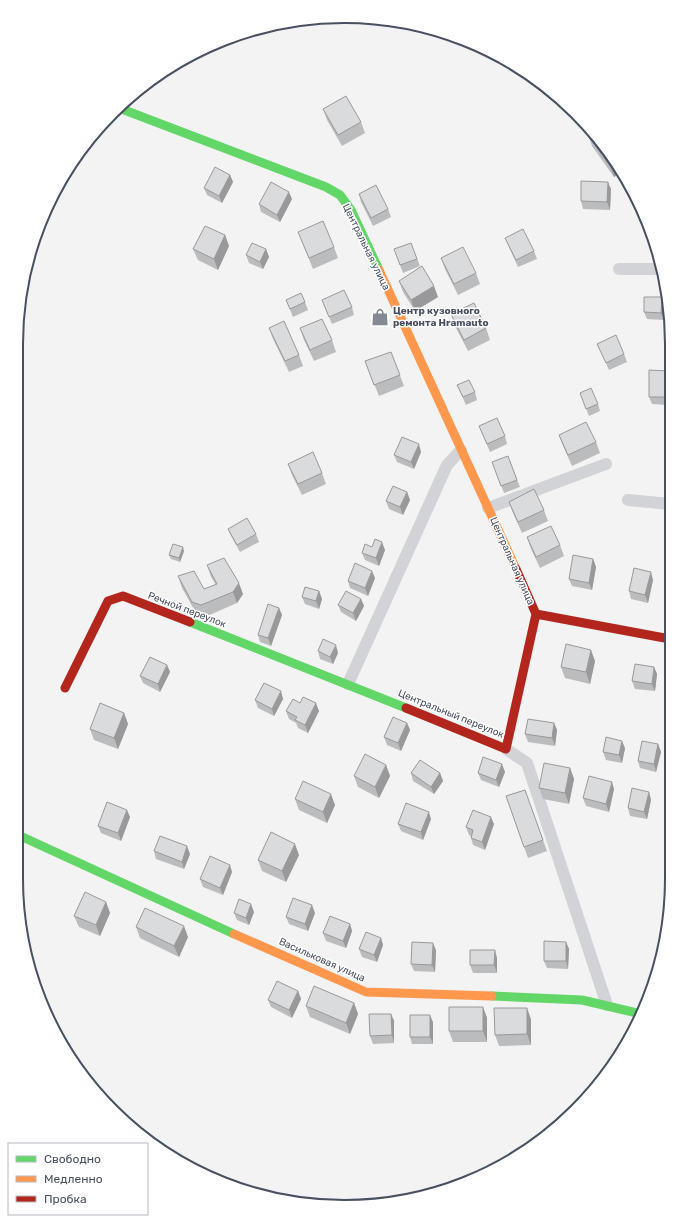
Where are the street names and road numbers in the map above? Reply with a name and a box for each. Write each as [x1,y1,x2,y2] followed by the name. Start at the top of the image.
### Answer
[340,202,392,292] street label: Центральная улица
[487,515,537,607] street label: Центральная улица
[146,590,228,631] street label: Речной переулок
[396,687,506,741] street label: Центральный переулок
[277,936,367,984] street label: Васильковая улица

